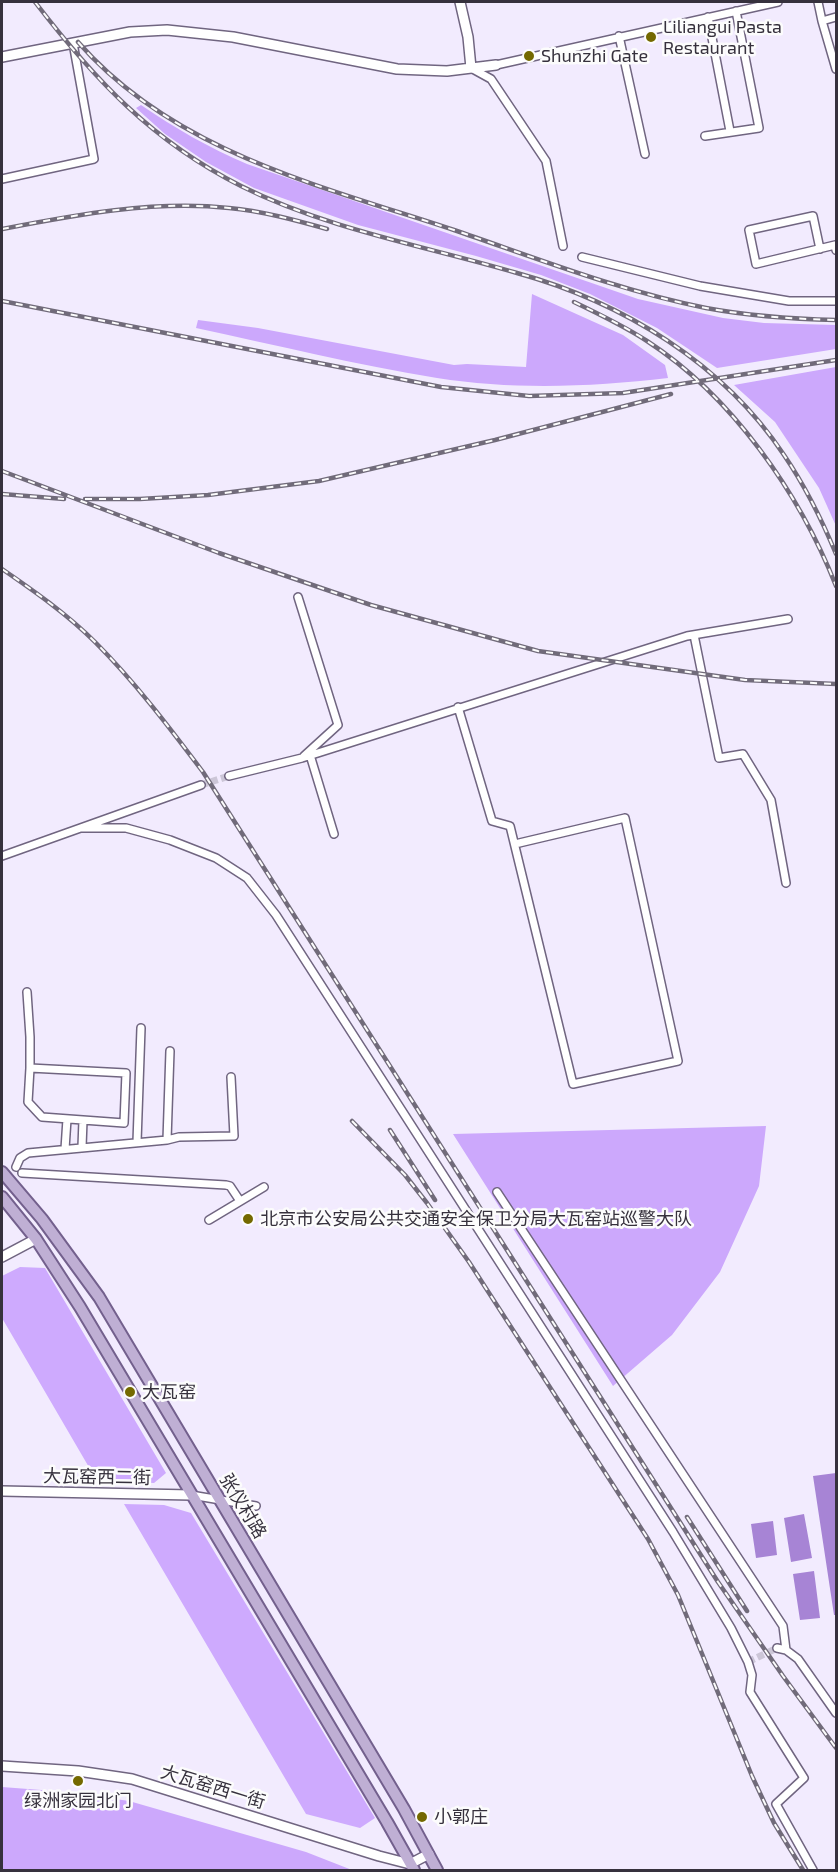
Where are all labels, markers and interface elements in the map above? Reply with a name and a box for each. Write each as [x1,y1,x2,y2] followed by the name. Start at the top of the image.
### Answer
[663,16,782,58] place label: Liliangui Pasta Restaurant
[644,30,658,44] marker: Liliangui Pasta Restaurant
[541,45,648,67] place label: Shunzhi Gate
[522,49,536,63] marker: Shunzhi Gate
[260,1208,692,1230] place label: 北京市公安局公共交通安全保卫分局大瓦窑站巡警大队
[241,1212,255,1226] marker: 北京市公安局公共交通安全保卫分局大瓦窑站巡警大队
[142,1381,196,1403] place label: 大瓦窑
[123,1385,137,1399] marker: 大瓦窑
[43,1465,151,1489] street label: 大瓦窑西二街
[215,1470,271,1542] street label: 张仪村路
[158,1761,268,1813] street label: 大瓦窑西一街
[71,1774,85,1788] marker: 绿洲家园北门
[24,1790,132,1812] place label: 绿洲家园北门
[434,1806,488,1828] place label: 小郭庄
[415,1810,429,1824] marker: 小郭庄

